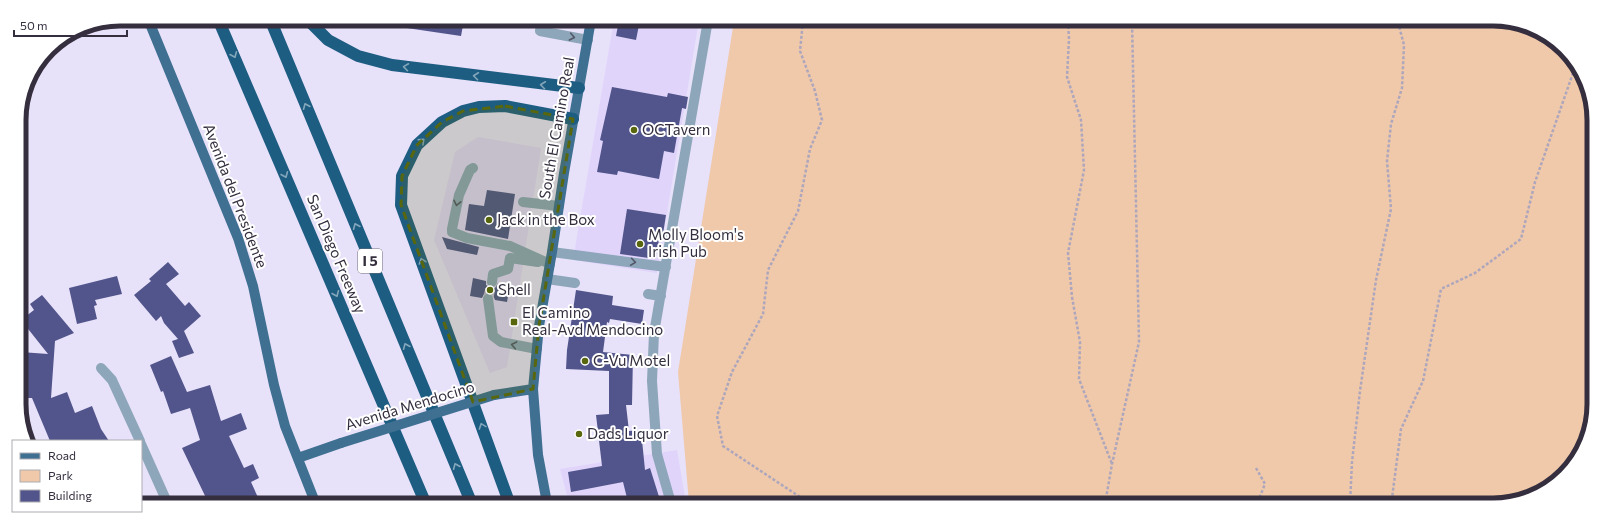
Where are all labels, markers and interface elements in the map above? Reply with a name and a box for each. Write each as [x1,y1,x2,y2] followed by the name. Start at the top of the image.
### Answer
[14,12,127,38] scale bar
[20,18,48,32] text: 50 m
[569,32,575,40] one-way arrow
[229,52,237,59] one-way arrow
[535,55,577,200] street label: South El Camino Real
[403,63,409,72] one-way arrow
[473,72,479,81] one-way arrow
[540,80,546,89] one-way arrow
[303,103,311,110] one-way arrow
[642,120,710,138] place label: OCTavern
[200,121,272,270] street label: Avenida del Presidente
[629,125,639,135] marker: OCTavern
[417,138,425,145] one-way arrow
[280,170,288,178] one-way arrow
[304,191,370,316] street label: San Diego Freeway
[454,199,462,206] one-way arrow
[497,210,595,228] place label: Jack in the Box
[484,215,494,225] marker: Jack in the Box
[353,223,361,231] one-way arrow
[648,225,744,260] place label: Molly Bloom's Irish Pub
[635,239,645,249] marker: Molly Bloom's Irish Pub
[358,249,382,273] road number: I 5
[630,257,636,266] one-way arrow
[418,258,427,265] one-way arrow
[498,280,531,298] place label: Shell
[485,285,495,295] marker: Shell
[331,290,339,297] one-way arrow
[522,303,663,338] place label: El Camino Real-Avd Mendocino
[509,317,519,327] marker: El Camino Real-Avd Mendocino
[511,341,517,350] one-way arrow
[403,343,411,351] one-way arrow
[593,351,670,369] place label: C-Vu Motel
[580,356,590,366] marker: C-Vu Motel
[343,377,477,433] street label: Avenida Mendocino
[478,423,486,430] one-way arrow
[587,424,669,442] place label: Dads Liquor
[574,429,584,439] marker: Dads Liquor
[12,440,142,512] legend
[48,448,76,462] text: Road
[452,463,460,470] one-way arrow
[48,468,74,482] text: Park
[48,488,92,502] text: Building

